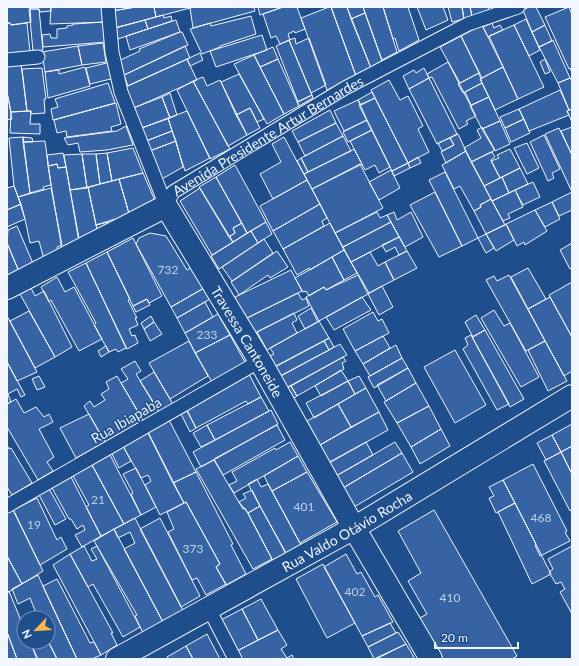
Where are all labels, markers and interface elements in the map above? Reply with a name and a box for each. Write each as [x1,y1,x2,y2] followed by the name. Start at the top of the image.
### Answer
[169,72,366,199] street label: Avenida Presidente Artur Bernardes
[158,262,178,277] house number: 732
[208,283,287,400] street label: Travessa Cantoneide
[197,327,217,342] house number: 233
[88,393,164,447] street label: Rua Ibiapaba
[279,487,415,575] street label: Rua Valdo Otávio Rocha
[91,492,105,507] house number: 21
[294,499,314,514] house number: 401
[531,510,551,525] house number: 468
[27,517,41,532] house number: 19
[183,541,203,556] house number: 373
[345,584,365,599] house number: 402
[440,590,460,605] house number: 410
[16,610,56,650] north arrow
[435,624,518,650] scale bar
[19,628,34,641] text: N
[441,630,468,645] text: 20 m

